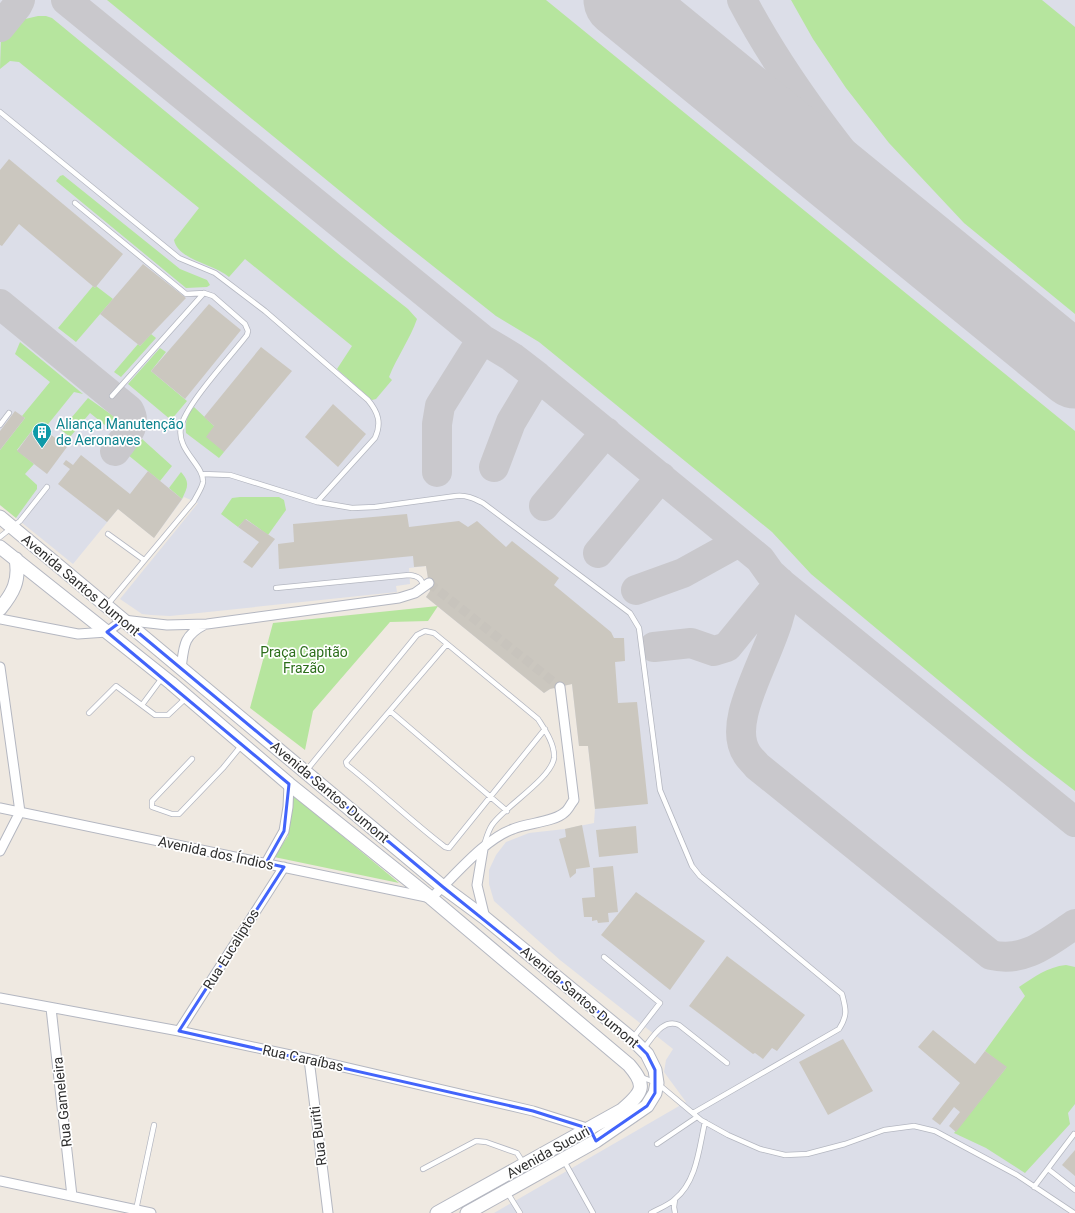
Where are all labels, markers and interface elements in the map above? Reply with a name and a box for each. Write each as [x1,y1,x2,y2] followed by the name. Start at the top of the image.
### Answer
[56,416,184,448] place label: Aliança Manutenção de Aeronaves
[31,421,53,449] building icon: Aliança Manutenção de Aeronaves
[19,531,144,639] street label: Avenida Santos Dumont
[260,644,348,676] park label: Praça Capitão Frazão
[268,738,393,846] street label: Avenida Santos Dumont
[157,832,275,873] street label: Avenida dos Índios
[200,906,262,992] street label: Rua Eucaliptos
[518,943,643,1051] street label: Avenida Santos Dumont
[261,1042,345,1074] street label: Rua Caraíbas
[49,1056,75,1148] street label: Rua Gameleira
[306,1105,330,1167] street label: Rua Buriti
[504,1123,592,1181] street label: Avenida Sucuri

